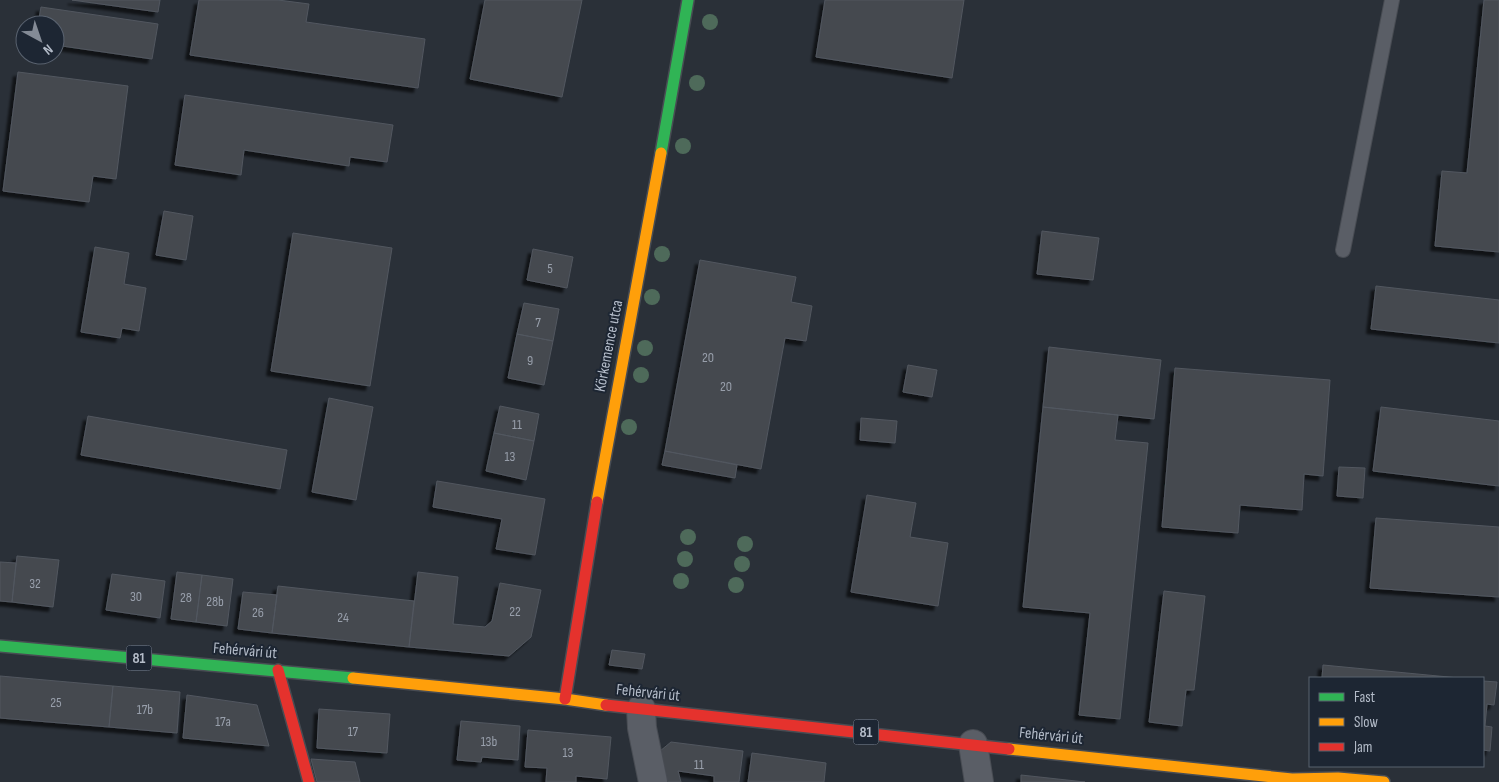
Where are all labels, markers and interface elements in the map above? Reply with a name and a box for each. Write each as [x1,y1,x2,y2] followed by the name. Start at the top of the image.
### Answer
[15,15,65,65] north arrow
[40,41,56,58] text: N
[547,260,553,277] house number: 5
[591,298,627,394] street label: Körkemence utca
[535,314,541,331] house number: 7
[702,349,714,366] house number: 20
[527,352,533,369] house number: 9
[720,378,732,395] house number: 20
[512,416,522,433] house number: 11
[505,448,516,465] house number: 13
[29,575,41,592] house number: 32
[130,588,142,605] house number: 30
[180,589,192,606] house number: 28
[206,593,224,610] house number: 28b
[509,603,521,620] house number: 22
[252,604,264,621] house number: 26
[337,609,349,626] house number: 24
[212,639,278,663] street label: Fehérvári út
[126,646,152,670] road number: 81
[1309,677,1484,767] legend
[615,680,681,706] street label: Fehérvári út
[1354,688,1376,707] text: Fast
[50,694,62,711] house number: 25
[137,701,153,718] house number: 17b
[215,713,231,730] house number: 17a
[1354,713,1378,732] text: Slow
[854,720,878,744] road number: 81
[348,723,359,740] house number: 17
[1018,723,1084,749] street label: Fehérvári út
[481,733,497,750] house number: 13b
[1353,738,1372,757] text: Jam
[563,744,574,761] house number: 13
[694,756,704,773] house number: 11

